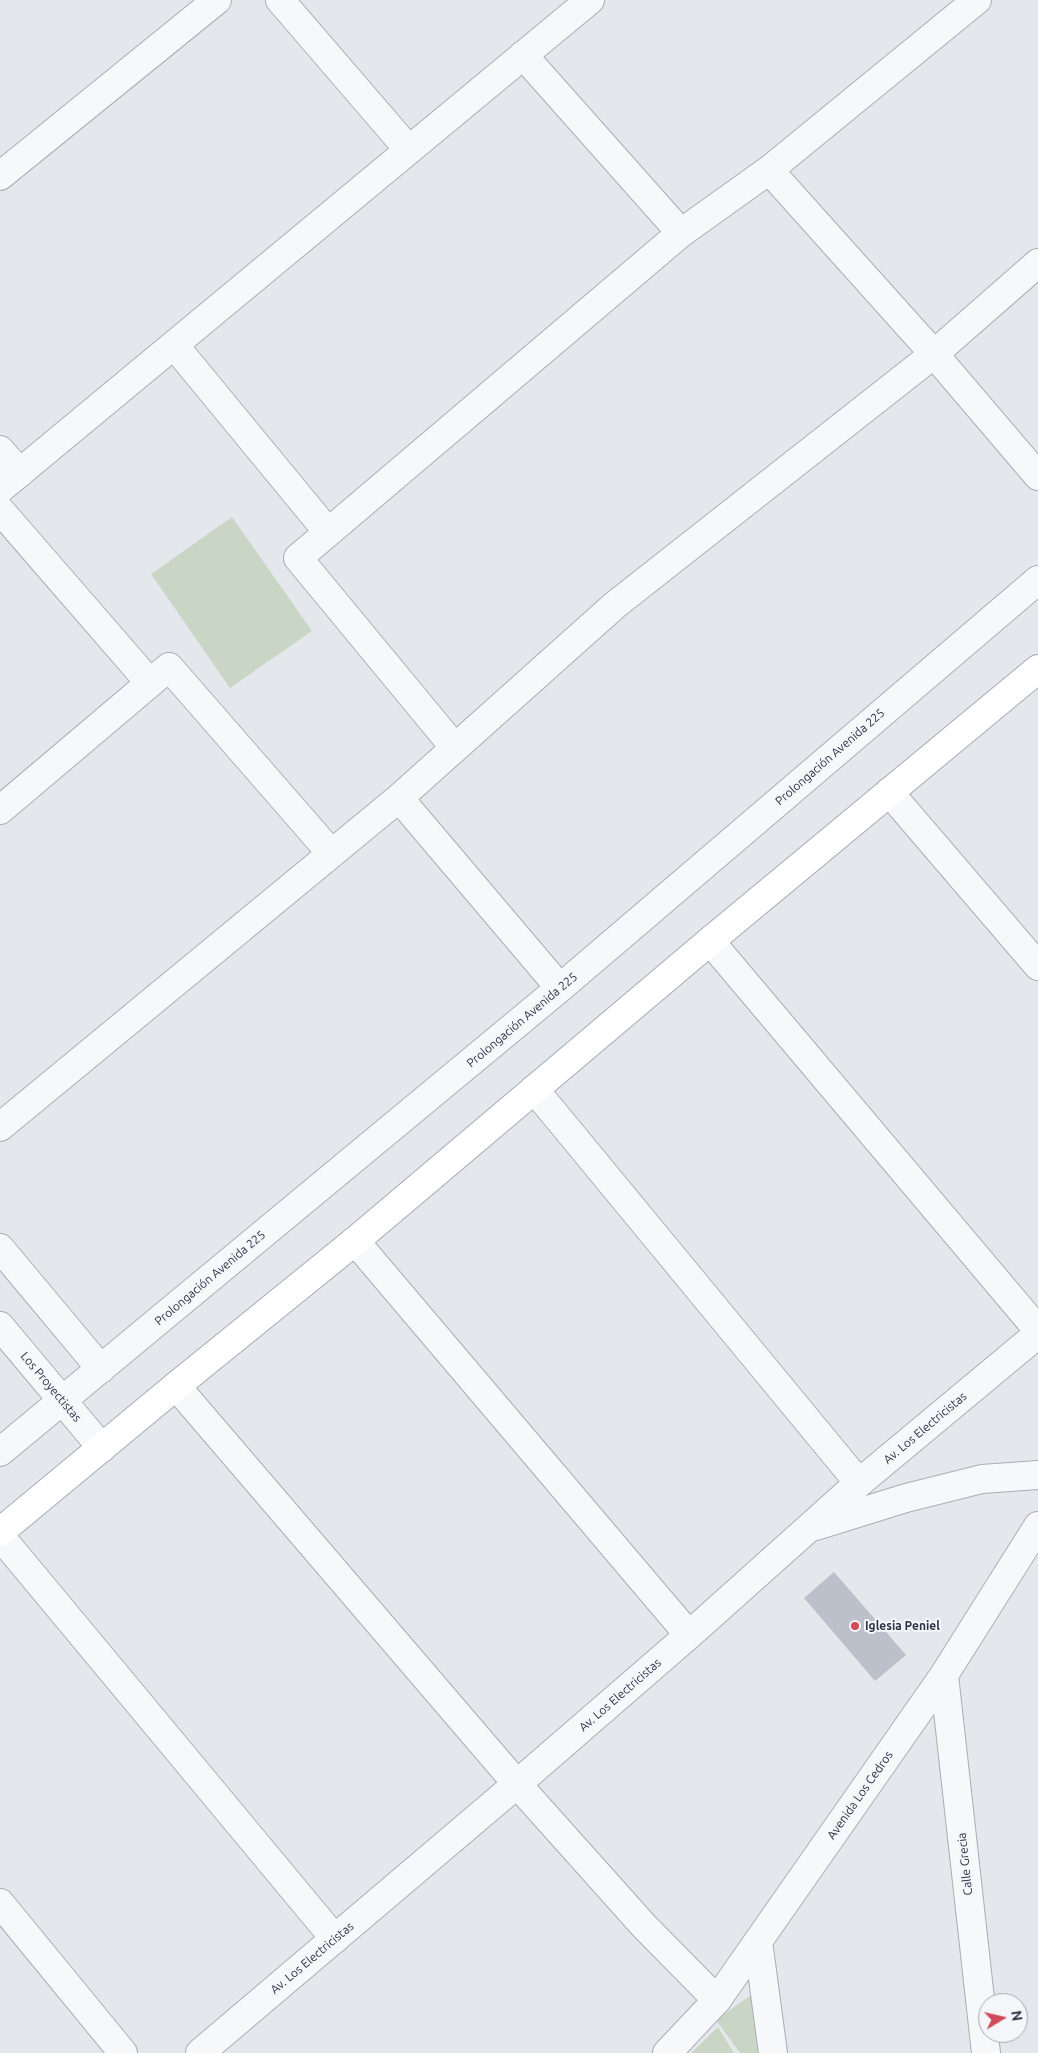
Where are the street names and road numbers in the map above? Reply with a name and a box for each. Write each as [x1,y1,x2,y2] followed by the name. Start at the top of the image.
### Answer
[772,706,888,808] street label: Prolongación Avenida 225
[464,969,580,1071] street label: Prolongación Avenida 225
[152,1227,268,1329] street label: Prolongación Avenida 225
[18,1349,84,1425] street label: Los Proyectistas
[881,1389,969,1467] street label: Av. Los Electricistas
[576,1655,664,1735] street label: Av. Los Electricistas
[824,1748,896,1842] street label: Avenida Los Cedros
[955,1832,975,1896] street label: Calle Grecia
[268,1919,356,1997] street label: Av. Los Electricistas

